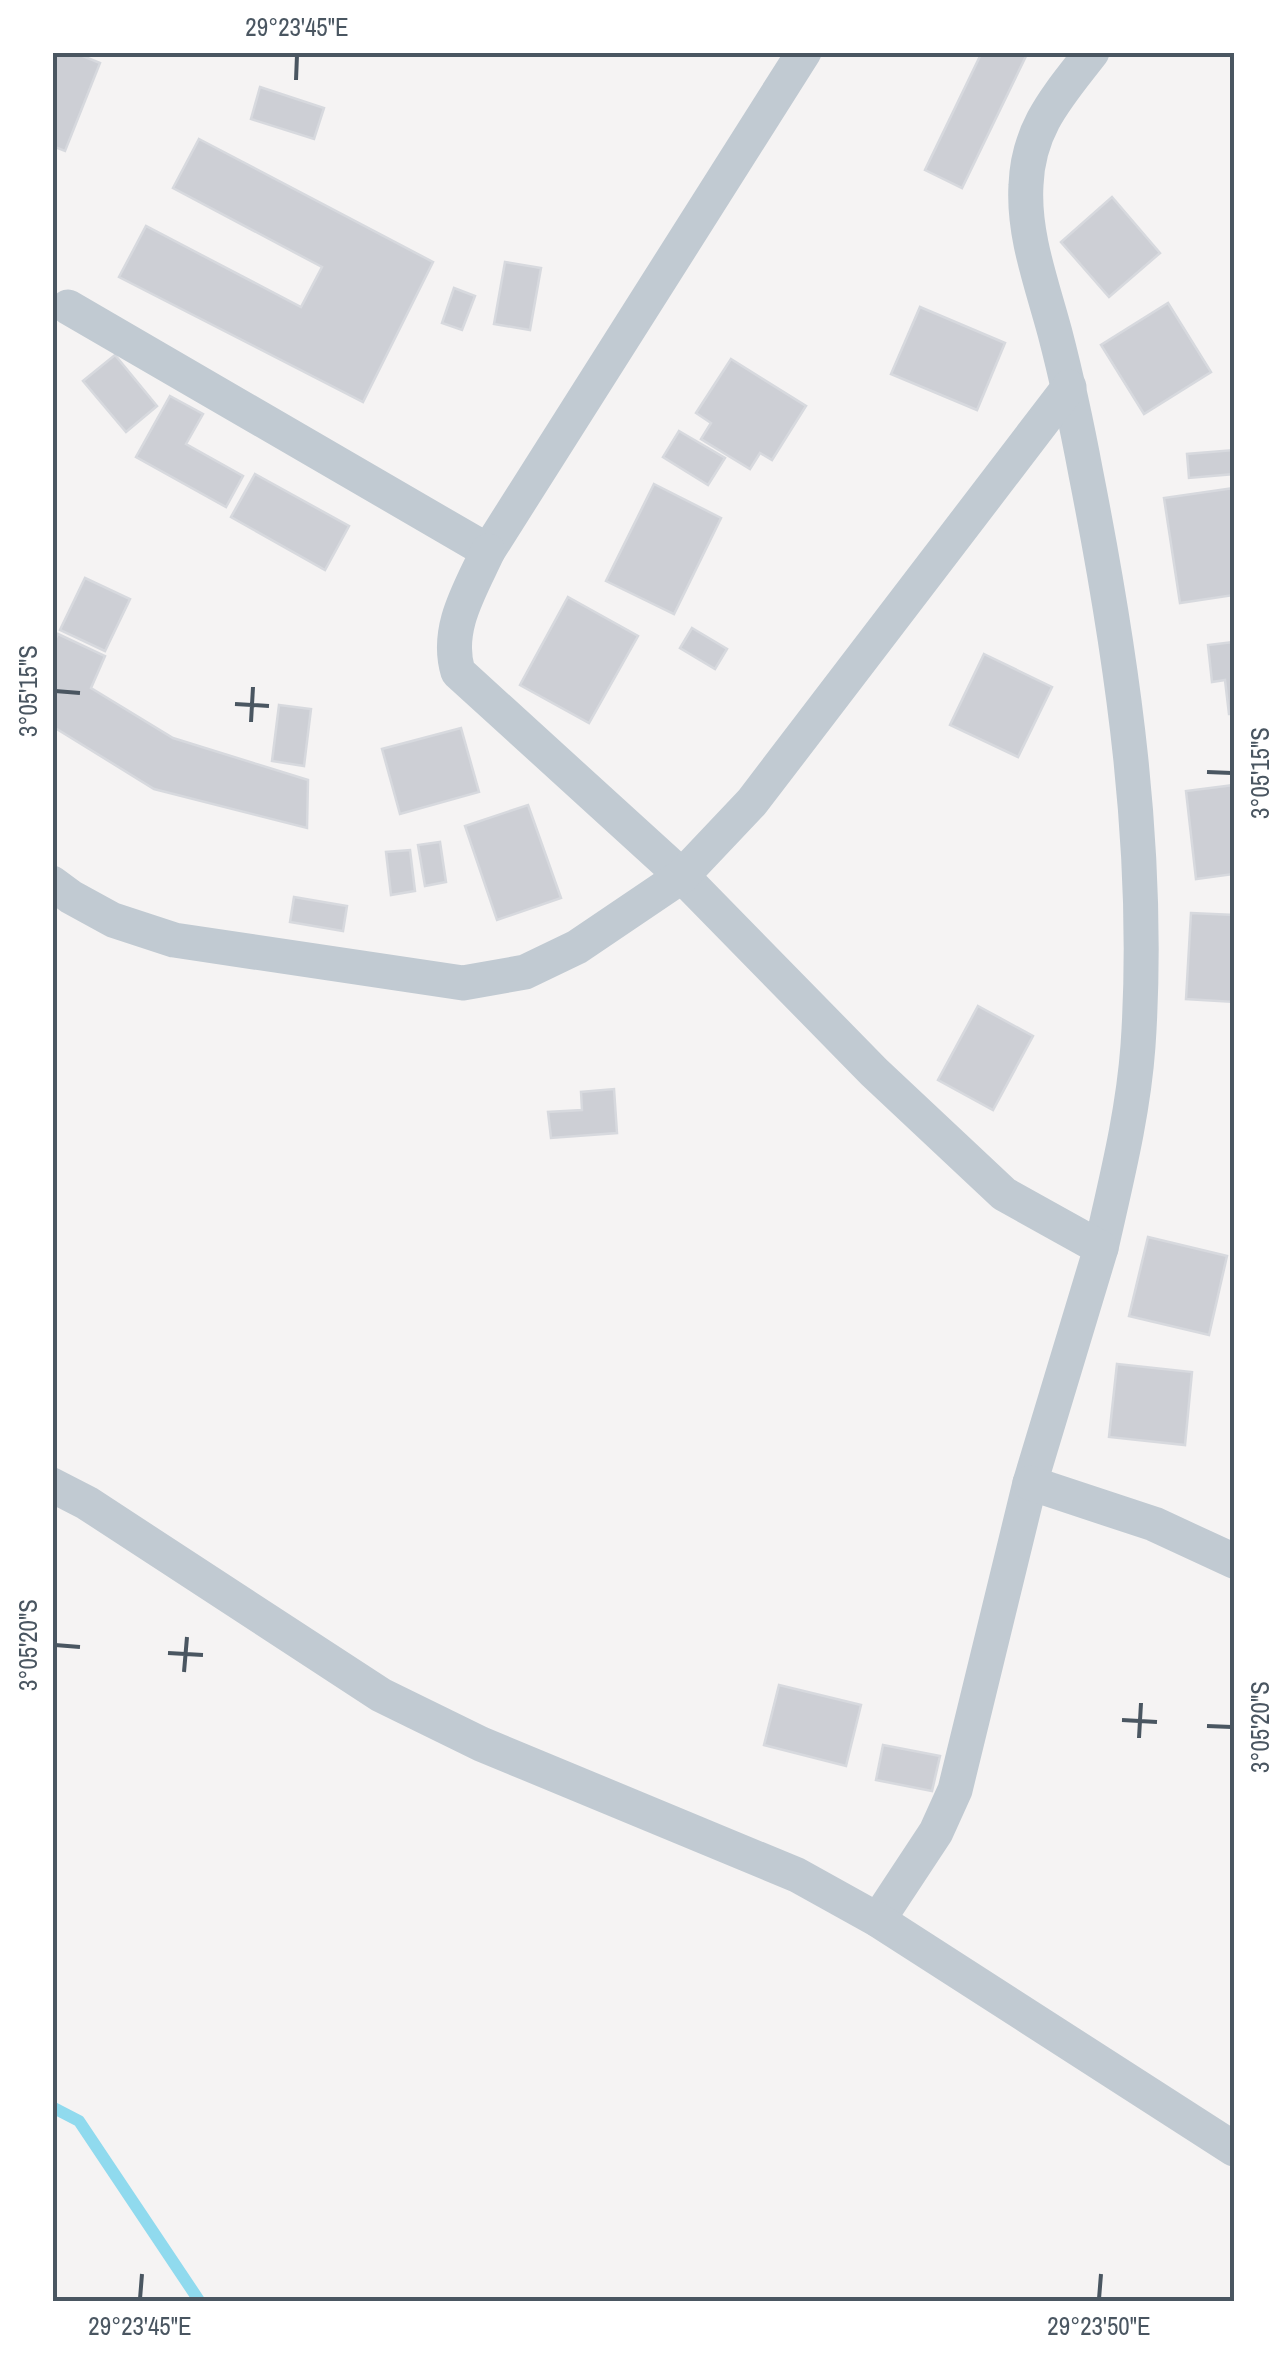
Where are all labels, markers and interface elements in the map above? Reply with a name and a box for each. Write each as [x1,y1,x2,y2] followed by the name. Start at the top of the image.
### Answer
[245,10,349,44] text: 29°23'45"E
[11,645,45,737] text: 3°05'15"S
[1243,727,1277,819] text: 3°05'15"S
[11,1599,45,1691] text: 3°05'20"S
[1243,1681,1277,1773] text: 3°05'20"S
[88,2309,192,2343] text: 29°23'45"E
[1047,2309,1151,2343] text: 29°23'50"E

